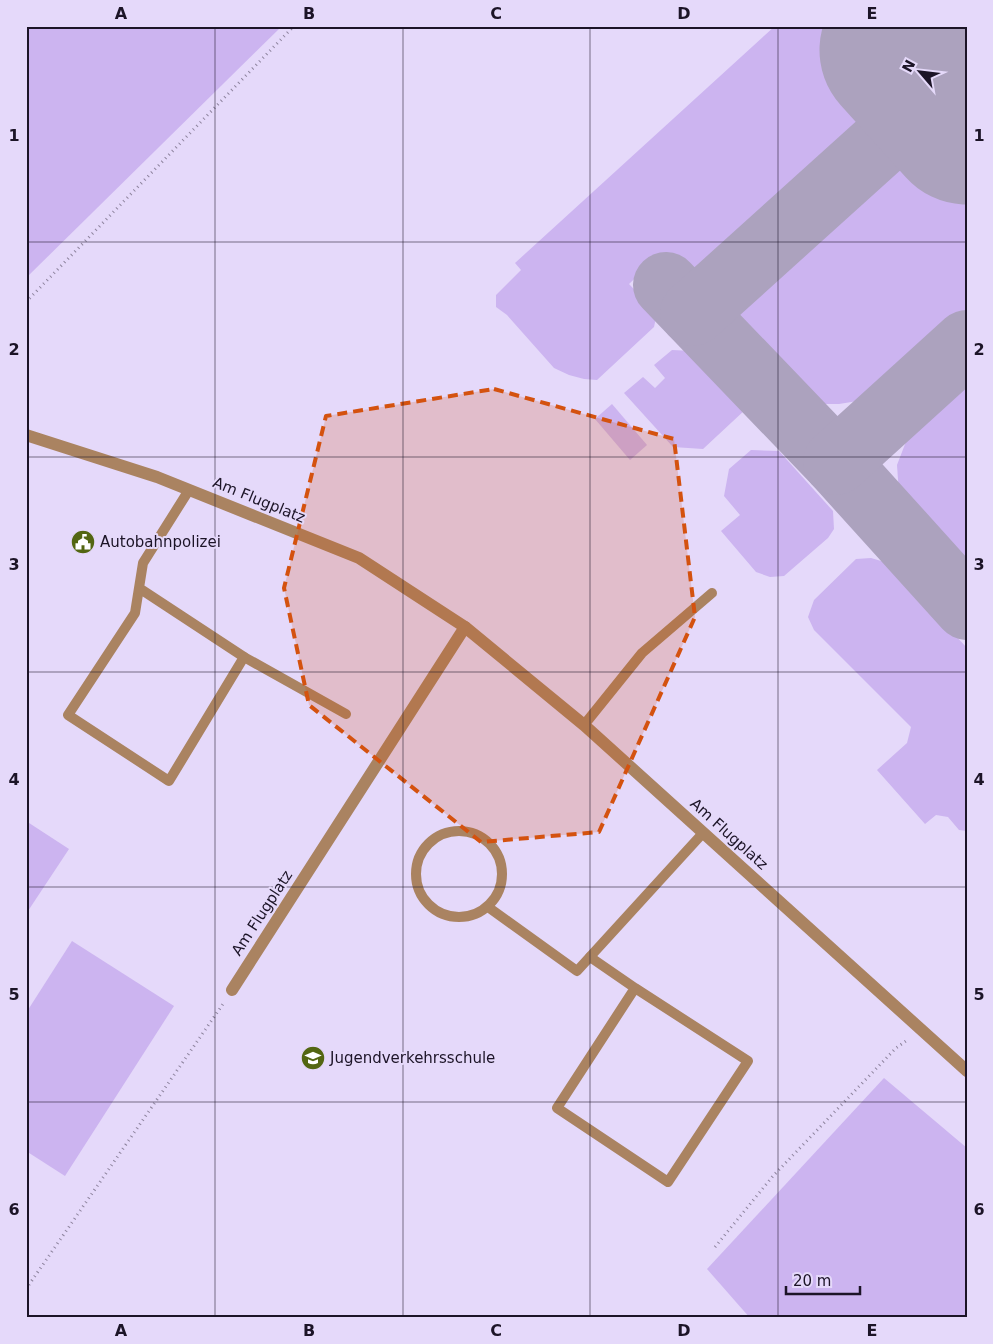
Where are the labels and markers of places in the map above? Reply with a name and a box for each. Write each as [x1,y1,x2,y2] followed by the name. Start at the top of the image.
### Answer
[70,529,96,555] public building icon: Autobahnpolizei
[100,533,221,551] place label: Autobahnpolizei
[300,1045,326,1071] school or university icon: Jugendverkehrsschule
[329,1049,495,1067] place label: Jugendverkehrsschule

